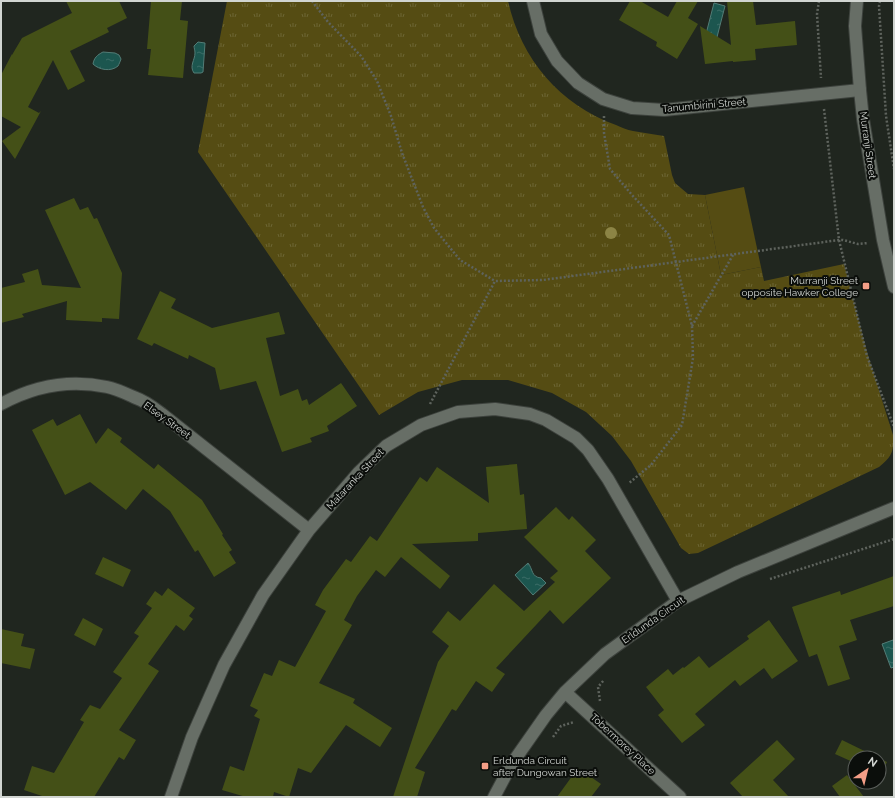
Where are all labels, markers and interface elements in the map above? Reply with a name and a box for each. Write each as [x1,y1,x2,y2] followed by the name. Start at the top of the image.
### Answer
[662,96,747,114] street label: Tanumbirini Street
[858,111,878,180] street label: Murranji Street
[741,275,859,298] place label: Murranji Street opposite Hawker College
[861,281,871,291] marker: Murranji Street opposite Hawker College
[142,399,193,441] street label: Elsey Street
[324,446,386,512] street label: Mataranka Street
[620,594,687,646] street label: Erldunda Circuit
[588,711,658,777] street label: Tobermorey Place
[847,750,887,790] north arrow
[865,754,880,770] text: N
[493,755,598,778] place label: Erldunda Circuit after Dungowan Street
[480,761,490,771] marker: Erldunda Circuit after Dungowan Street

